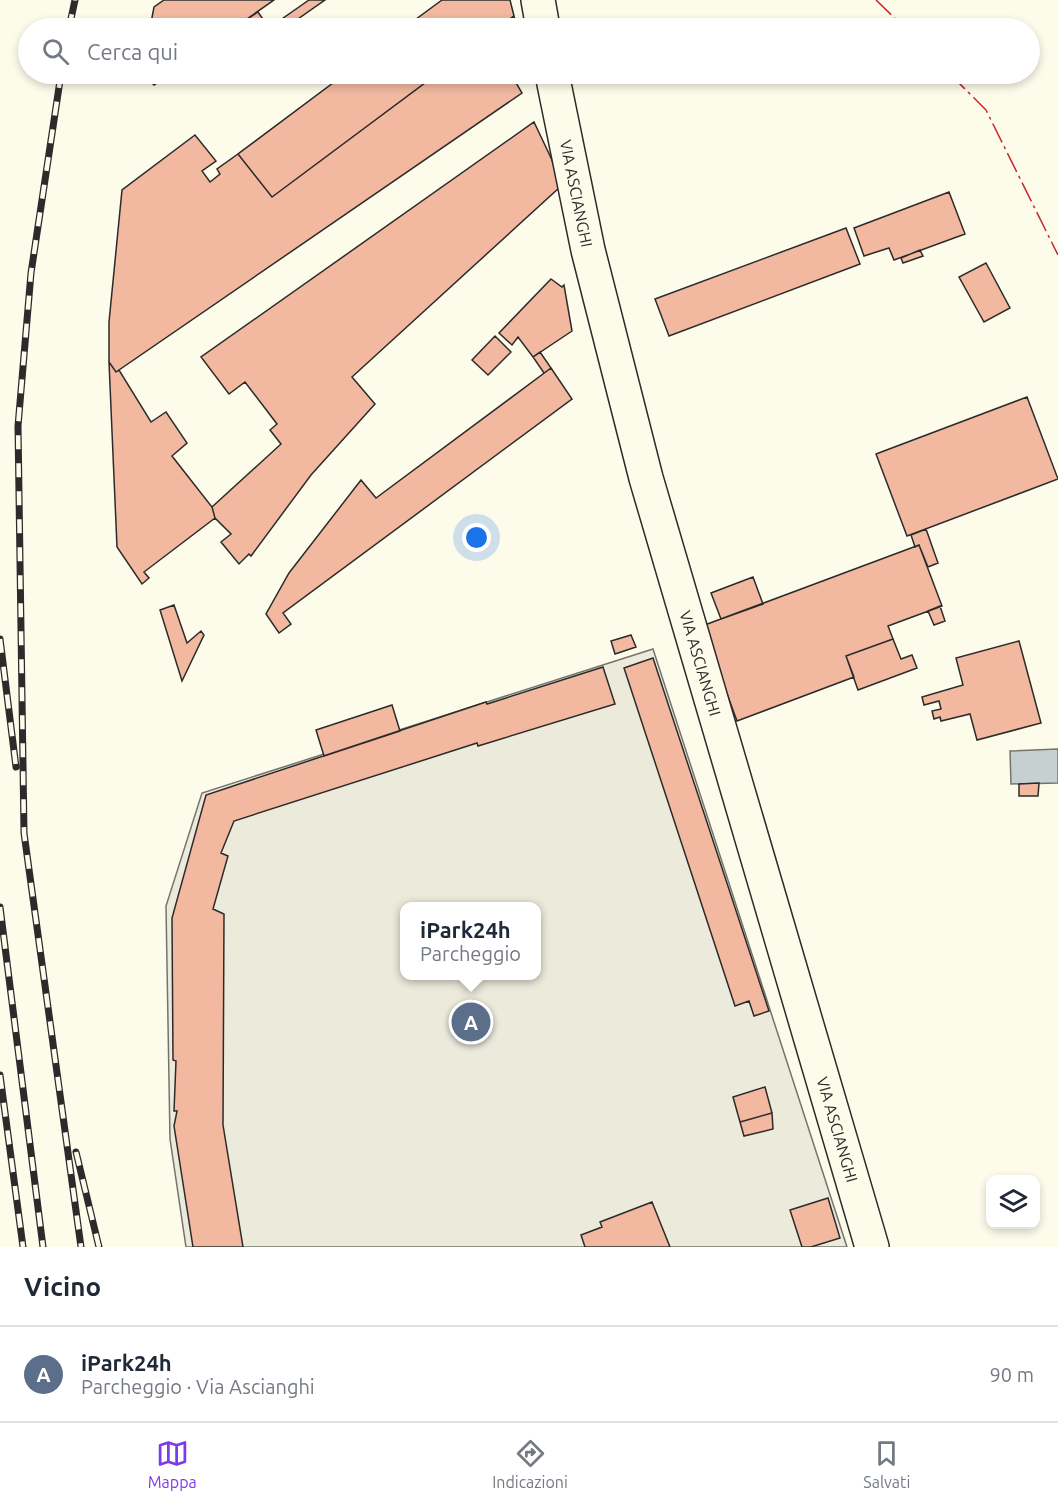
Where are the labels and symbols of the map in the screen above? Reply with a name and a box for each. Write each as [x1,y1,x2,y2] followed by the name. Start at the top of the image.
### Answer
[557,138,596,249] street label: VIA ASCIANGHI
[462,523,491,552] your location
[676,608,724,718] street label: VIA ASCIANGHI
[452,1000,490,1044] pin: A
[813,1075,861,1184] street label: VIA ASCIANGHI

